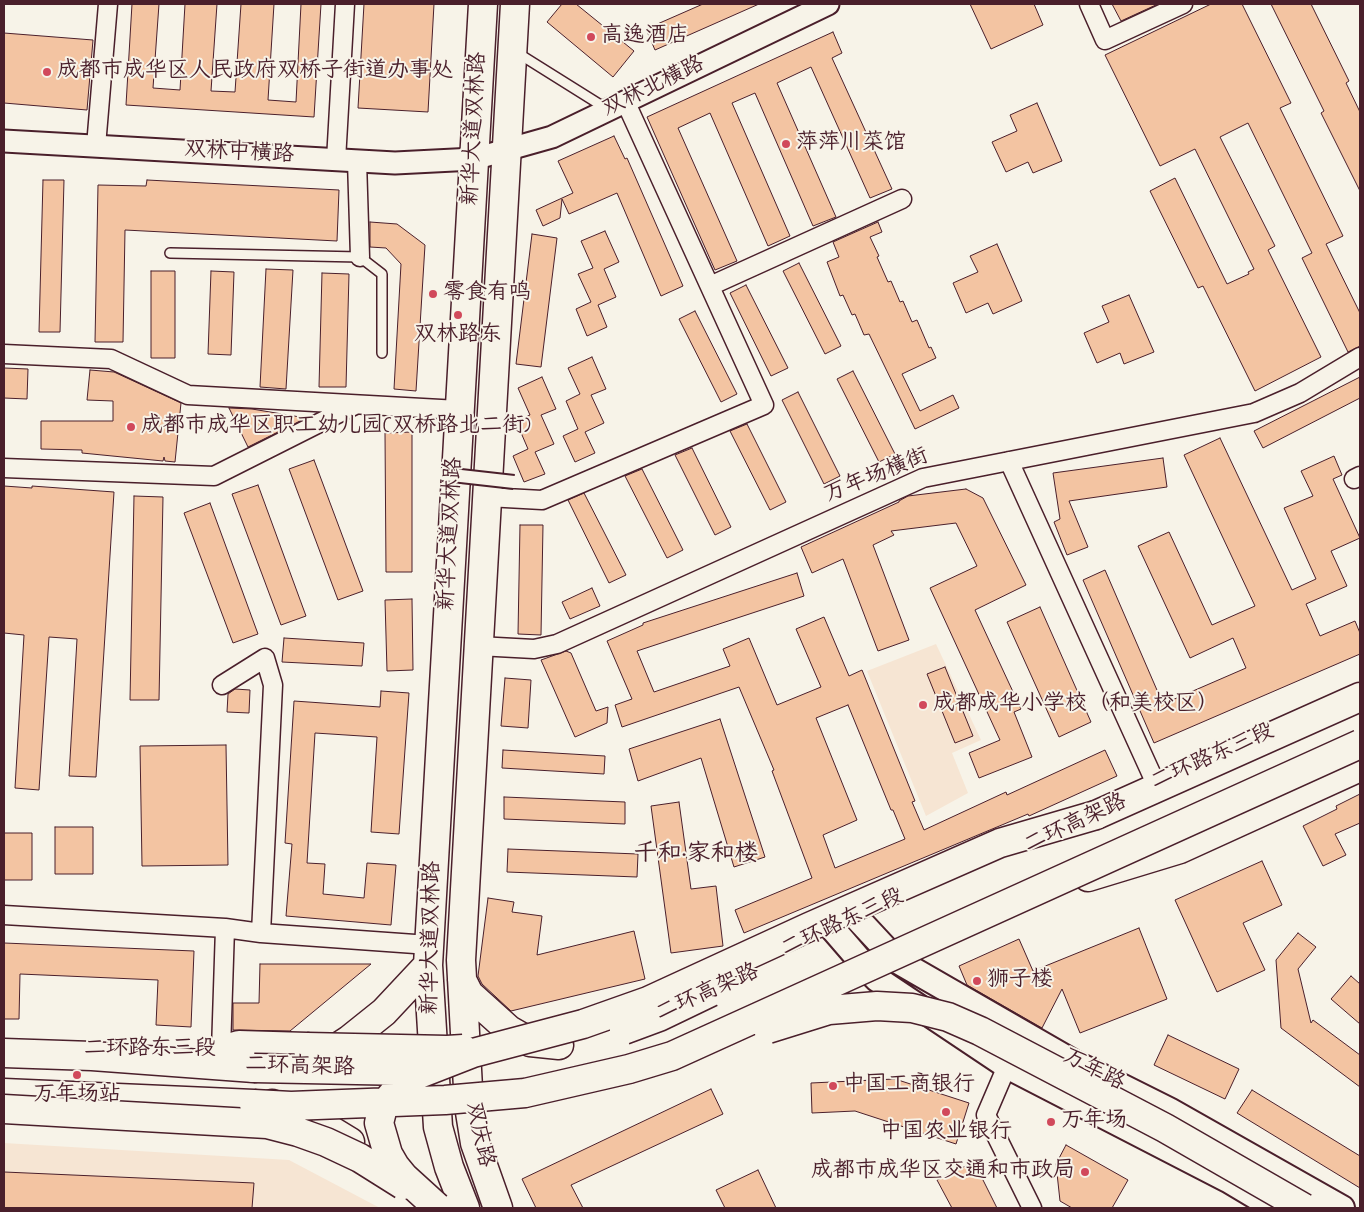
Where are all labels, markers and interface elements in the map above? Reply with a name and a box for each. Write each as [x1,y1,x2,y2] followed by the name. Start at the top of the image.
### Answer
[601,24,689,50] place label: 高逸酒店
[585,31,597,43] marker: 高逸酒店
[459,51,493,207] street label: 新华大道双林路
[599,52,709,124] street label: 双林北横路
[57,59,453,85] place label: 成都市成华区人民政府双桥子街道办事处
[41,66,53,78] marker: 成都市成华区人民政府双桥子街道办事处
[796,131,906,157] place label: 萍萍川菜馆
[183,138,295,170] street label: 双林中横路
[780,138,792,150] marker: 萍萍川菜馆
[443,281,531,307] place label: 零食有鸣
[427,288,439,300] marker: 零食有鸣
[452,309,464,321] marker: 双林路东
[414,323,502,349] place label: 双林路东
[141,414,531,440] place label: 成都市成华区职工幼儿园(双桥路北二街)
[125,421,137,433] marker: 成都市成华区职工幼儿园(双桥路北二街)
[821,444,933,510] street label: 万年场横街
[435,456,469,612] street label: 新华大道双林路
[933,692,1219,718] place label: 成都成华小学校（和美校区）
[917,699,929,711] marker: 成都成华小学校（和美校区）
[1147,719,1279,797] street label: 二环路东三段
[1021,790,1131,860] street label: 二环高架路
[633,842,759,870] district label: 千和·家和楼
[418,861,448,1015] street label: 新华大道双林路
[778,884,908,964] street label: 二环路东三段
[652,960,764,1028] street label: 二环高架路
[987,968,1053,994] place label: 狮子楼
[971,975,983,987] marker: 狮子楼
[84,1037,216,1063] street label: 二环路东三段
[1058,1044,1128,1098] street label: 万年路
[245,1053,355,1083] street label: 二环高架路
[71,1069,83,1081] marker: 万年场站
[843,1073,975,1099] place label: 中国工商银行
[827,1080,839,1092] marker: 中国工商银行
[33,1083,121,1109] place label: 万年场站
[458,1100,498,1170] street label: 双庆路
[940,1106,952,1118] marker: 中国农业银行
[1061,1109,1127,1135] place label: 万年场
[1045,1116,1057,1128] marker: 万年场
[880,1120,1012,1146] place label: 中国农业银行
[811,1159,1075,1185] place label: 成都市成华区交通和市政局
[1079,1166,1091,1178] marker: 成都市成华区交通和市政局

